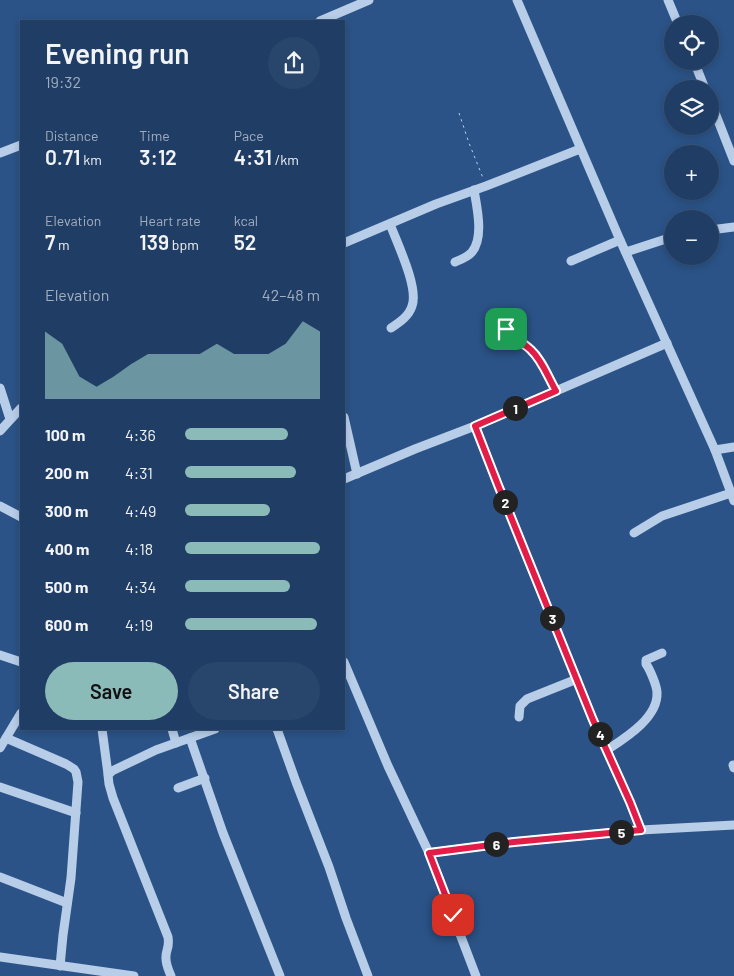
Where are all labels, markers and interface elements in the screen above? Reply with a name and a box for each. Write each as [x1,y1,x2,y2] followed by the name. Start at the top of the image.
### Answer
[664,15,719,265] map controls
[664,15,719,70] button: locate
[45,36,190,70] text: Evening run
[268,37,320,89] button: share
[45,72,81,91] text: 19:32
[664,80,719,135] button: layers
[45,127,98,144] text: Distance
[139,127,170,144] text: Time
[234,127,264,144] text: Pace
[45,144,80,169] text: 0.71
[139,144,177,169] text: 3:12
[234,144,272,169] text: 4:31
[664,145,719,200] button: +
[80,151,102,168] text: km
[272,151,299,168] text: /km
[664,210,719,265] button: −
[45,212,101,229] text: Elevation
[139,212,201,229] text: Heart rate
[234,212,258,229] text: kcal
[45,229,55,254] text: 7
[139,229,169,254] text: 139
[234,229,256,254] text: 52
[55,236,70,253] text: m
[169,236,199,253] text: bpm
[45,285,109,304] text: Elevation
[262,285,320,304] text: 42–48 m
[485,308,527,350] pin
[492,315,520,343] icon: arrive
[502,396,528,420] pin: 1
[513,400,518,417] text: 1
[45,425,85,444] text: 100 m
[125,425,156,444] text: 4:36
[45,463,89,482] text: 200 m
[125,463,153,482] text: 4:31
[492,490,518,514] pin: 2
[502,494,509,511] text: 2
[45,501,88,520] text: 300 m
[125,501,156,520] text: 4:49
[45,539,89,558] text: 400 m
[125,539,153,558] text: 4:18
[45,577,88,596] text: 500 m
[125,577,156,596] text: 4:34
[540,606,564,630] pin: 3
[549,610,556,627] text: 3
[45,615,88,634] text: 600 m
[125,615,153,634] text: 4:19
[45,662,178,720] button: Save
[188,662,320,720] button: Share
[588,722,612,746] pin: 4
[596,726,605,743] text: 4
[608,820,634,844] pin: 5
[618,824,625,841] text: 5
[484,832,508,856] pin: 6
[493,836,500,853] text: 6
[432,894,474,936] pin
[439,901,467,929] icon: check

